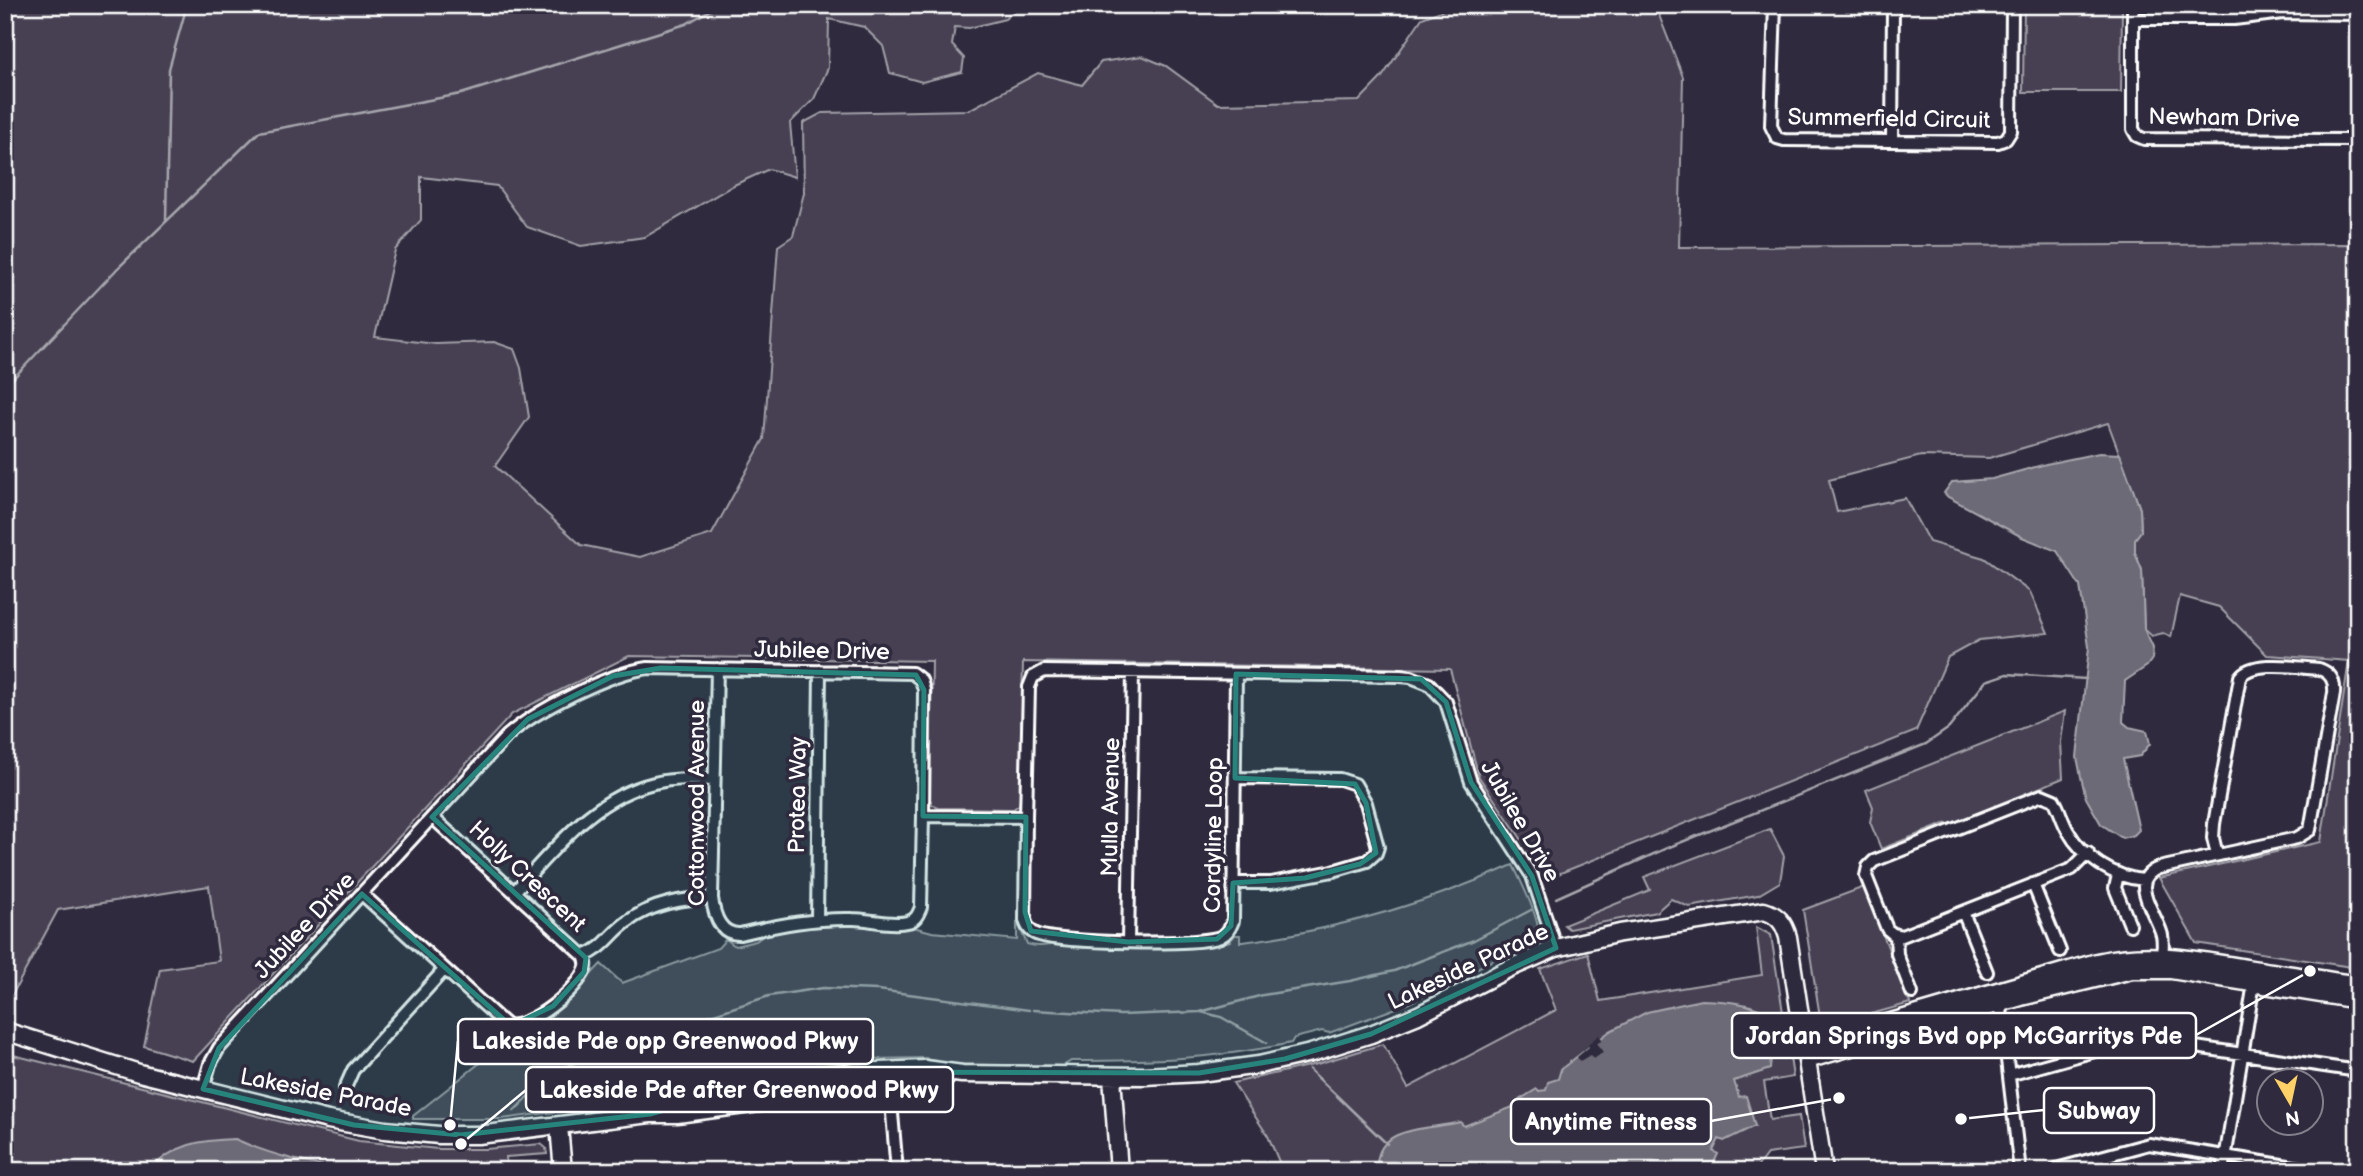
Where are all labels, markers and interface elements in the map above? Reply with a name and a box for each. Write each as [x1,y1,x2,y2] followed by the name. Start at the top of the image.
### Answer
[1787,103,1991,135] street label: Summerfield Circuit
[2148,103,2300,133] street label: Newham Drive
[754,636,890,666] street label: Jubilee Drive
[683,700,711,906] street label: Cottonwood Avenue
[783,736,813,854] street label: Protea Way
[1096,737,1126,877] street label: Mulla Avenue
[1474,756,1566,887] street label: Jubilee Drive
[1199,757,1229,913] street label: Cordyline Loop
[463,815,592,938] street label: Holly Crescent
[248,867,361,985] street label: Jubilee Drive
[1384,917,1553,1016] street label: Lakeside Parade
[1732,1013,2196,1058] callout: Jordan Springs Bvd opp McGarritys Pde
[458,1019,873,1064] callout: Lakeside Pde opp Greenwood Pkwy
[1746,1022,2183,1051] text: Jordan Springs Bvd opp McGarritys Pde
[472,1027,858,1056] text: Lakeside Pde opp Greenwood Pkwy
[238,1063,414,1123] street label: Lakeside Parade
[526,1067,953,1112] callout: Lakeside Pde after Greenwood Pkwy
[2254,1068,2324,1138] north arrow
[539,1076,939,1105] text: Lakeside Pde after Greenwood Pkwy
[2044,1088,2154,1133] callout: Subway
[2058,1097,2140,1126] text: Subway
[1511,1099,1711,1144] callout: Anytime Fitness
[2284,1105,2301,1130] text: N
[1524,1108,1697,1137] text: Anytime Fitness

